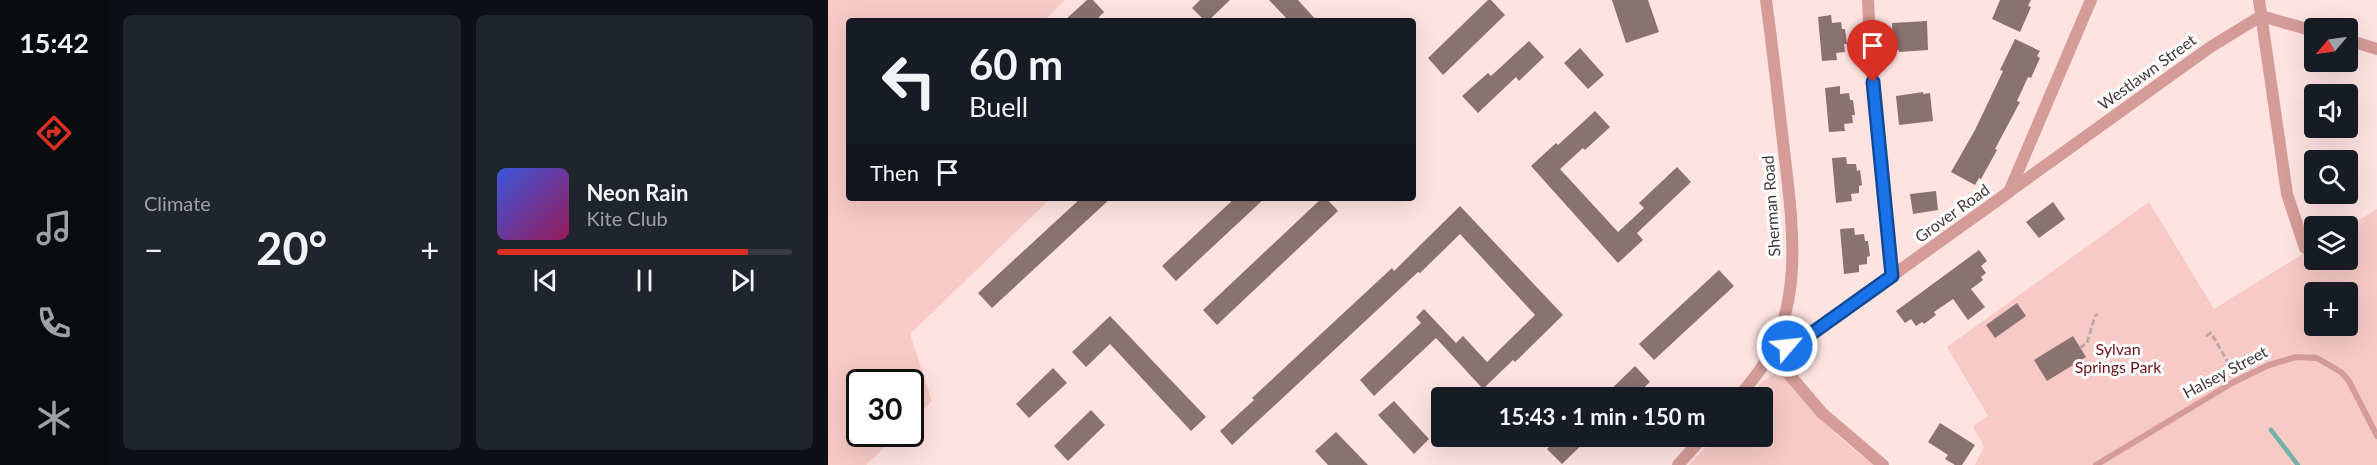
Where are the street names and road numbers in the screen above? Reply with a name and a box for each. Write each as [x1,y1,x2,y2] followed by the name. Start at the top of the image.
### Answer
[2094,30,2199,113] street label: Westlawn Street
[1757,155,1784,257] street label: Sherman Road
[1911,179,1993,246] street label: Grover Road
[2179,341,2270,402] street label: Halsey Street

